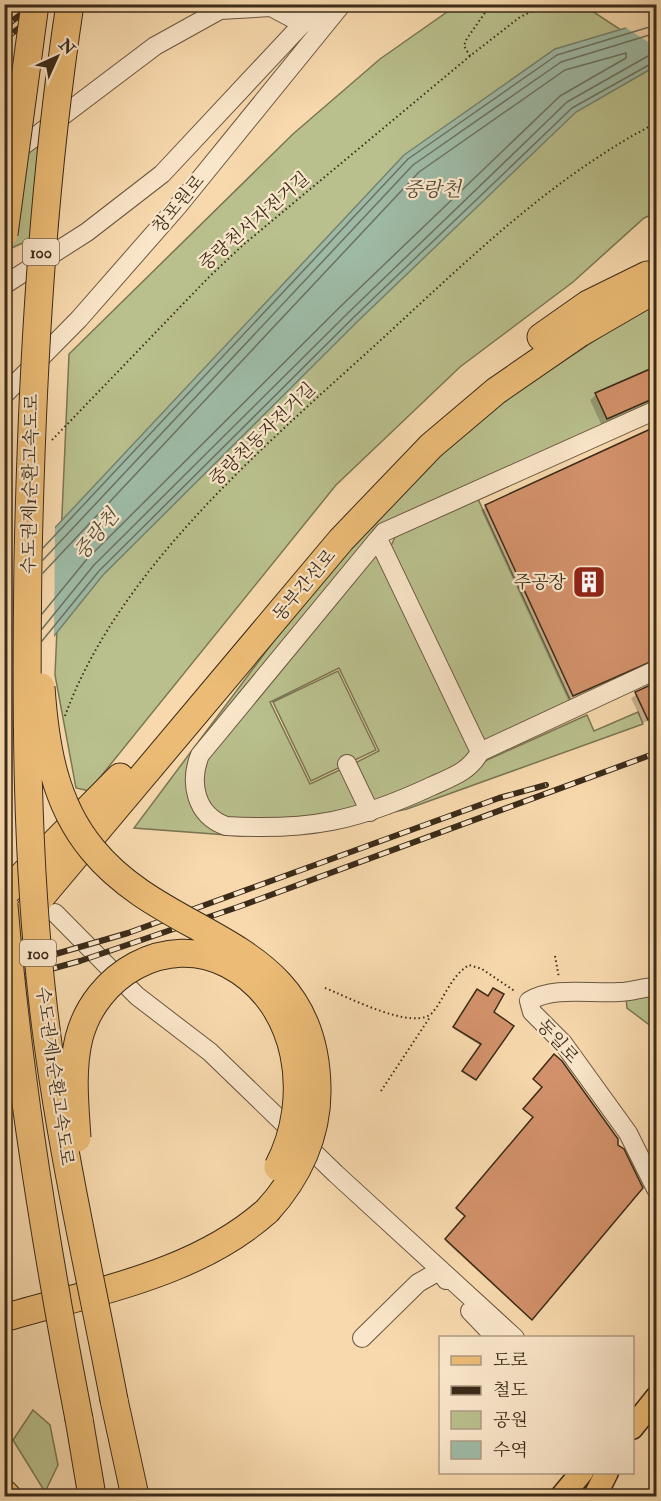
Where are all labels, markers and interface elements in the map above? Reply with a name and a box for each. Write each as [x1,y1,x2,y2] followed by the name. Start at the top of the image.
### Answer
[27,27,87,87] north arrow
[54,34,80,60] text: N
[194,167,314,276] street label: 중랑천서자전거길
[147,170,210,238] street label: 창포원로
[403,177,463,202] water label: 중랑천
[23,239,59,265] road number: 100
[204,378,320,491] street label: 중랑천동자전거길
[17,394,44,574] street label: 수도권제1순환고속도로
[68,503,125,565] water label: 중랑천
[268,545,341,626] street label: 동부간선로
[571,564,607,600] building icon: 주공장
[514,571,567,594] place label: 주공장
[20,940,56,966] road number: 100
[31,985,78,1167] street label: 수도권제1순환고속도로
[532,1014,584,1068] street label: 동일로
[439,1336,634,1474] legend
[493,1349,528,1372] text: 도로
[493,1379,528,1402] text: 철도
[493,1409,528,1432] text: 공원
[493,1439,528,1462] text: 수역

